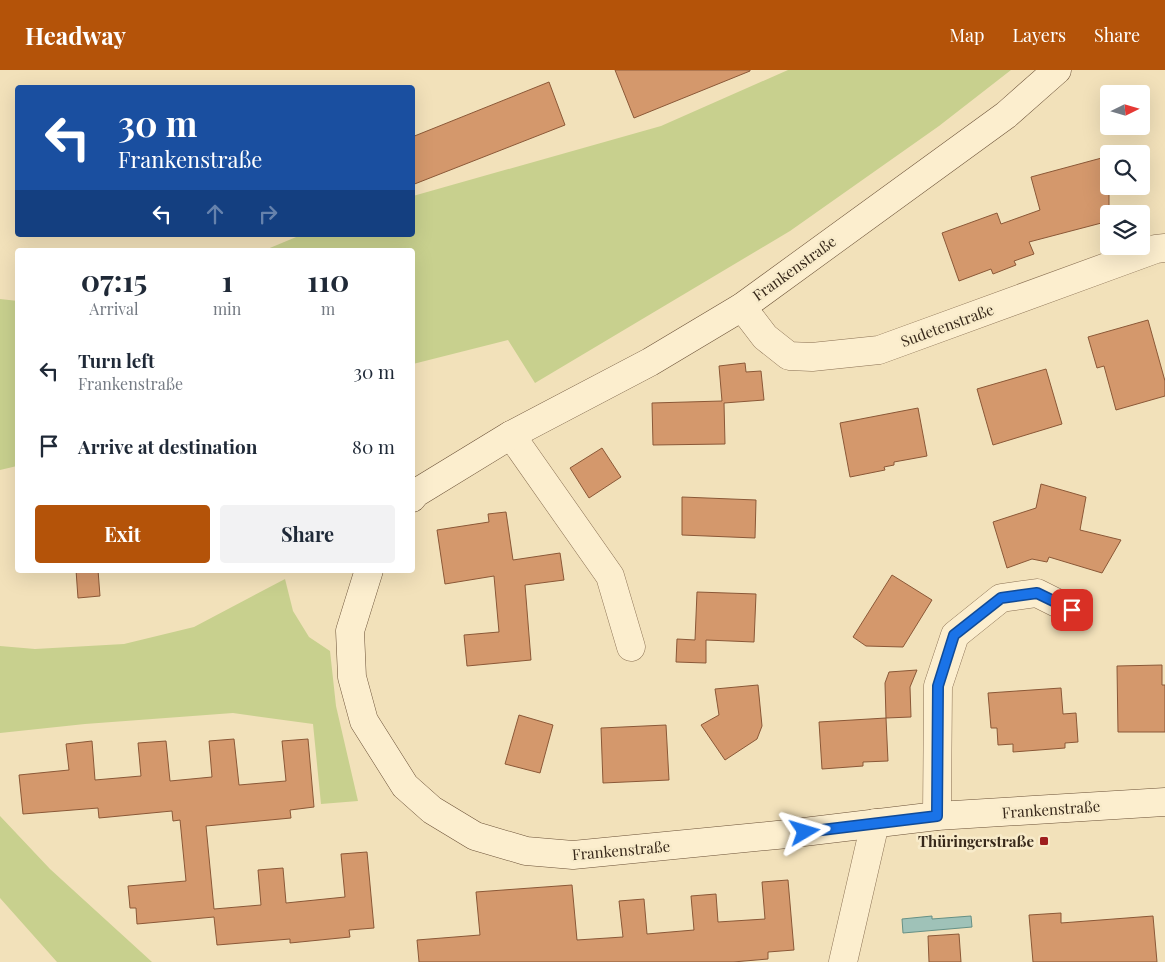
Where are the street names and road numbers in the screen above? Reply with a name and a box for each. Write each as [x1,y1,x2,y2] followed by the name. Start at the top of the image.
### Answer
[748,231,840,305] street label: Frankenstraße
[898,299,996,351] street label: Sudetenstraße
[1001,796,1101,822] street label: Frankenstraße
[571,836,671,864] street label: Frankenstraße

